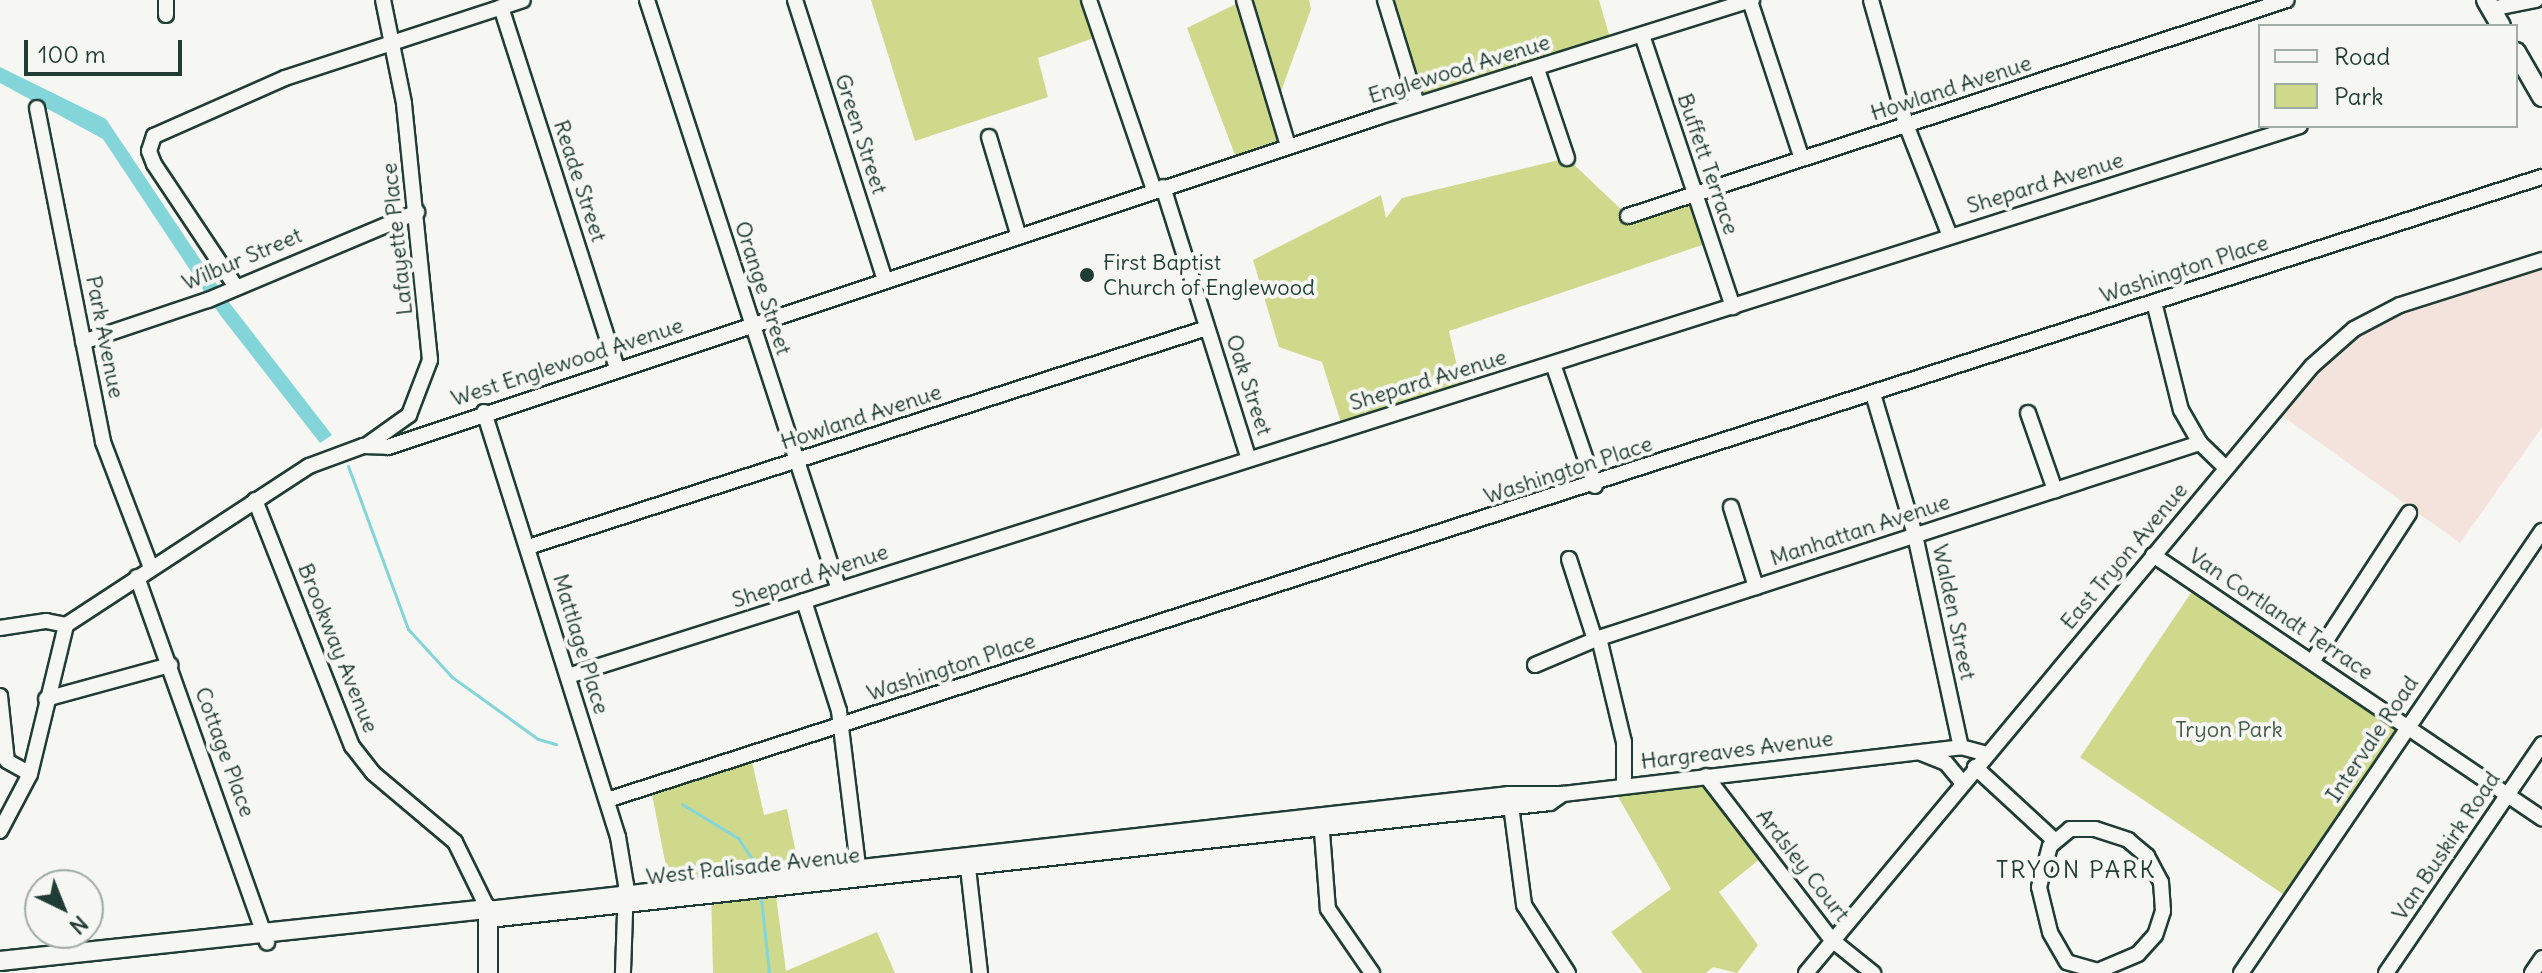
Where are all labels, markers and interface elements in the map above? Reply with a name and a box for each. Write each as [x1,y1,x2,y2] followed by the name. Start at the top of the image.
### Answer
[28,24,186,74] scale bar
[2258,24,2518,128] legend
[1365,29,1553,109] street label: Englewood Avenue
[38,39,106,69] text: 100 m
[2334,41,2390,71] text: Road
[1867,50,2035,126] street label: Howland Avenue
[829,71,893,197] street label: Green Street
[2334,81,2384,111] text: Park
[1671,90,1745,238] street label: Buffett Terrace
[548,117,612,245] street label: Reade Street
[1963,147,2127,219] street label: Shepard Avenue
[376,162,418,316] street label: Lafayette Place
[729,218,797,358] street label: Orange Street
[178,222,306,296] street label: Wilbur Street
[2096,229,2272,309] street label: Washington Place
[1103,249,1315,300] place label: First Baptist Church of Englewood
[1078,266,1096,284] marker: First Baptist Church of Englewood
[80,273,130,401] street label: Park Avenue
[448,312,686,412] street label: West Englewood Avenue
[1220,331,1278,439] street label: Oak Street
[1346,344,1510,416] street label: Shepard Avenue
[777,379,945,455] street label: Howland Avenue
[1480,430,1656,510] street label: Washington Place
[2055,477,2193,635] street label: East Tryon Avenue
[1767,488,1953,572] street label: Manhattan Avenue
[729,538,891,614] street label: Shepard Avenue
[1927,542,1981,682] street label: Walden Street
[2184,542,2378,686] street label: Van Cortlandt Terrace
[292,559,384,737] street label: Brookway Avenue
[547,571,615,717] street label: Mattlage Place
[863,627,1039,707] street label: Washington Place
[2320,671,2424,807] street label: Intervale Road
[189,683,261,821] street label: Cottage Place
[2175,717,2283,743] park label: Tryon Park
[1639,725,1835,775] street label: Hargreaves Avenue
[2386,767,2506,925] street label: Van Buskirk Road
[1751,803,1855,927] street label: Ardsley Court
[645,842,861,890] street label: West Palisade Avenue
[1996,856,2156,884] district label: TRYON PARK
[24,869,104,949] north arrow
[64,910,94,941] text: N

